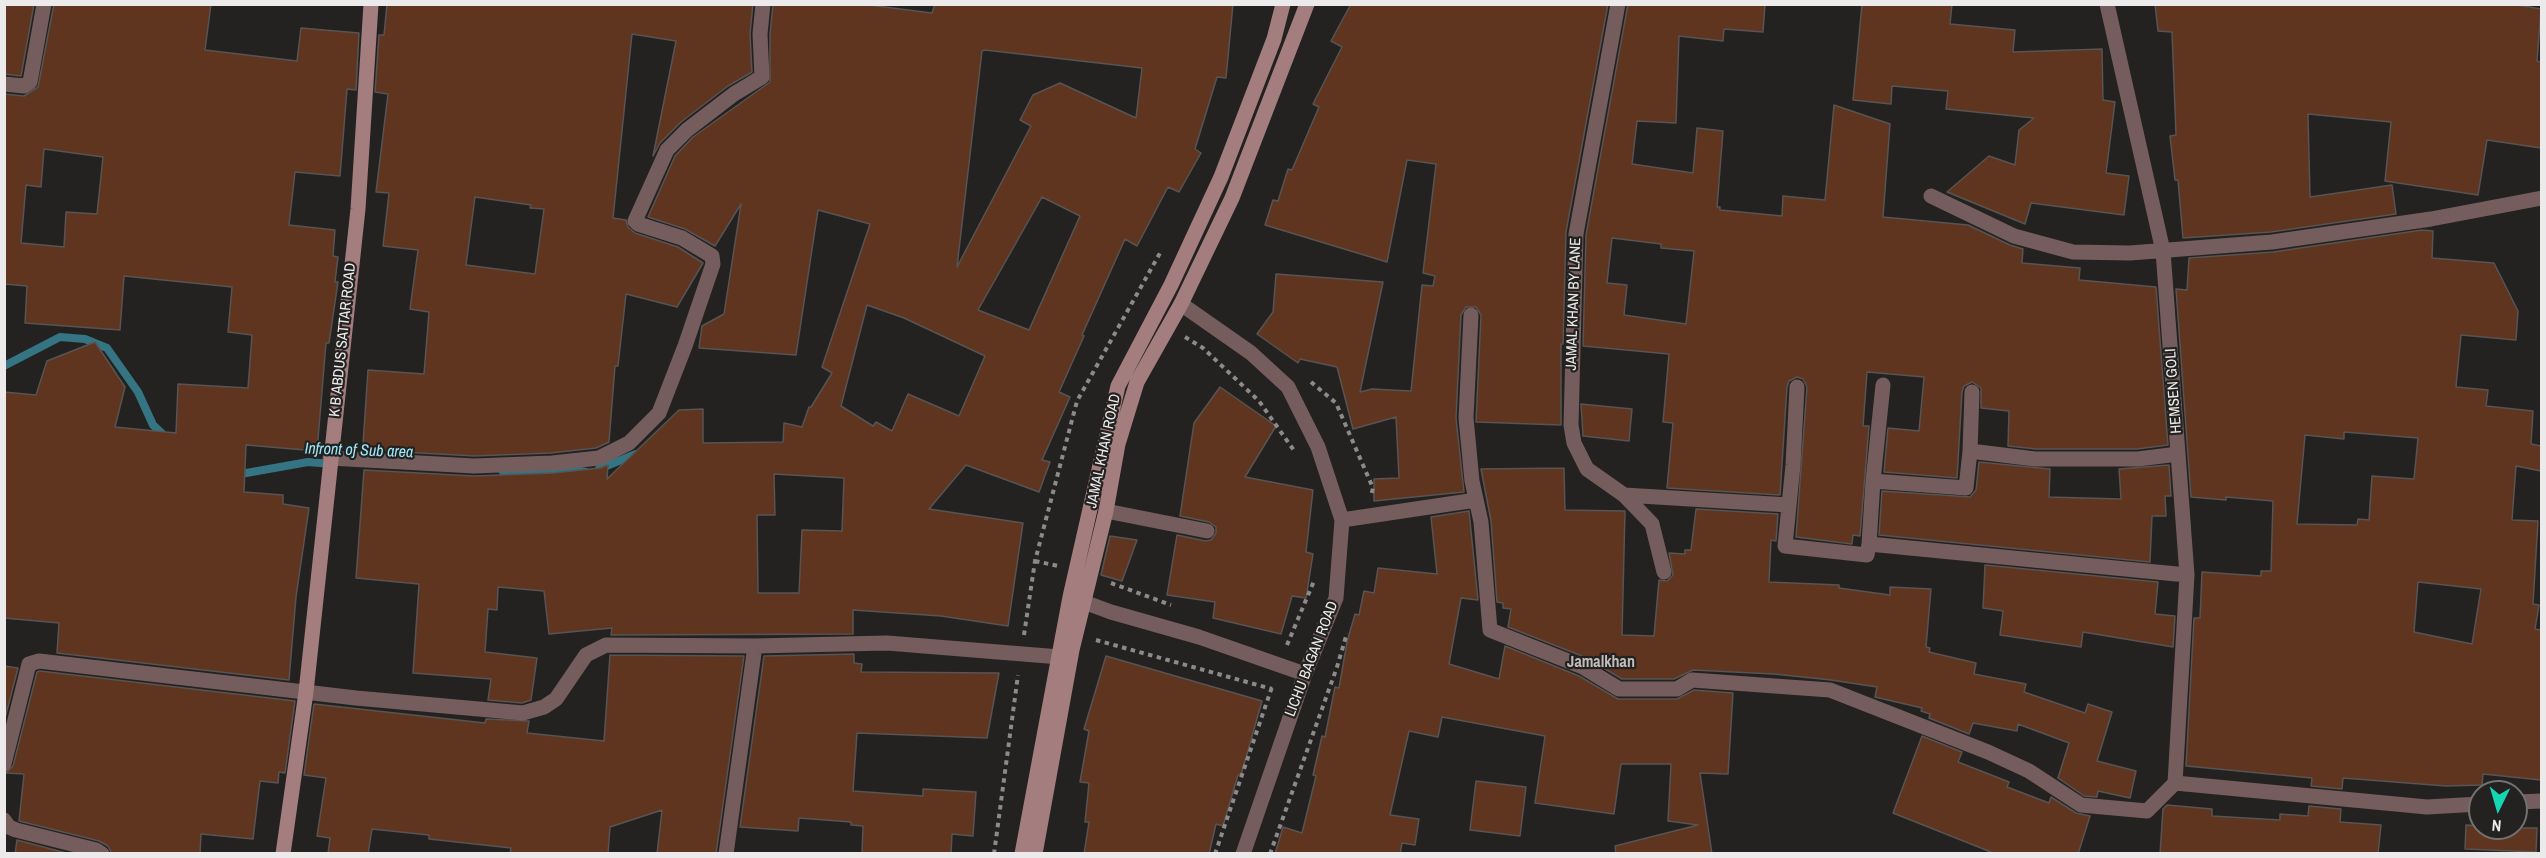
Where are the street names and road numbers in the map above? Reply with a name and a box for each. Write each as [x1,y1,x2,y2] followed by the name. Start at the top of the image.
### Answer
[1563,237,1585,371] street label: JAMAL KHAN BY LANE
[326,262,360,418] street label: K B ABDUS SATTAR ROAD
[2162,348,2186,434] street label: HEMSEN GOLI
[1083,392,1125,510] street label: JAMAL KHAN ROAD
[1282,599,1342,719] street label: LICHU BAGAN ROAD

